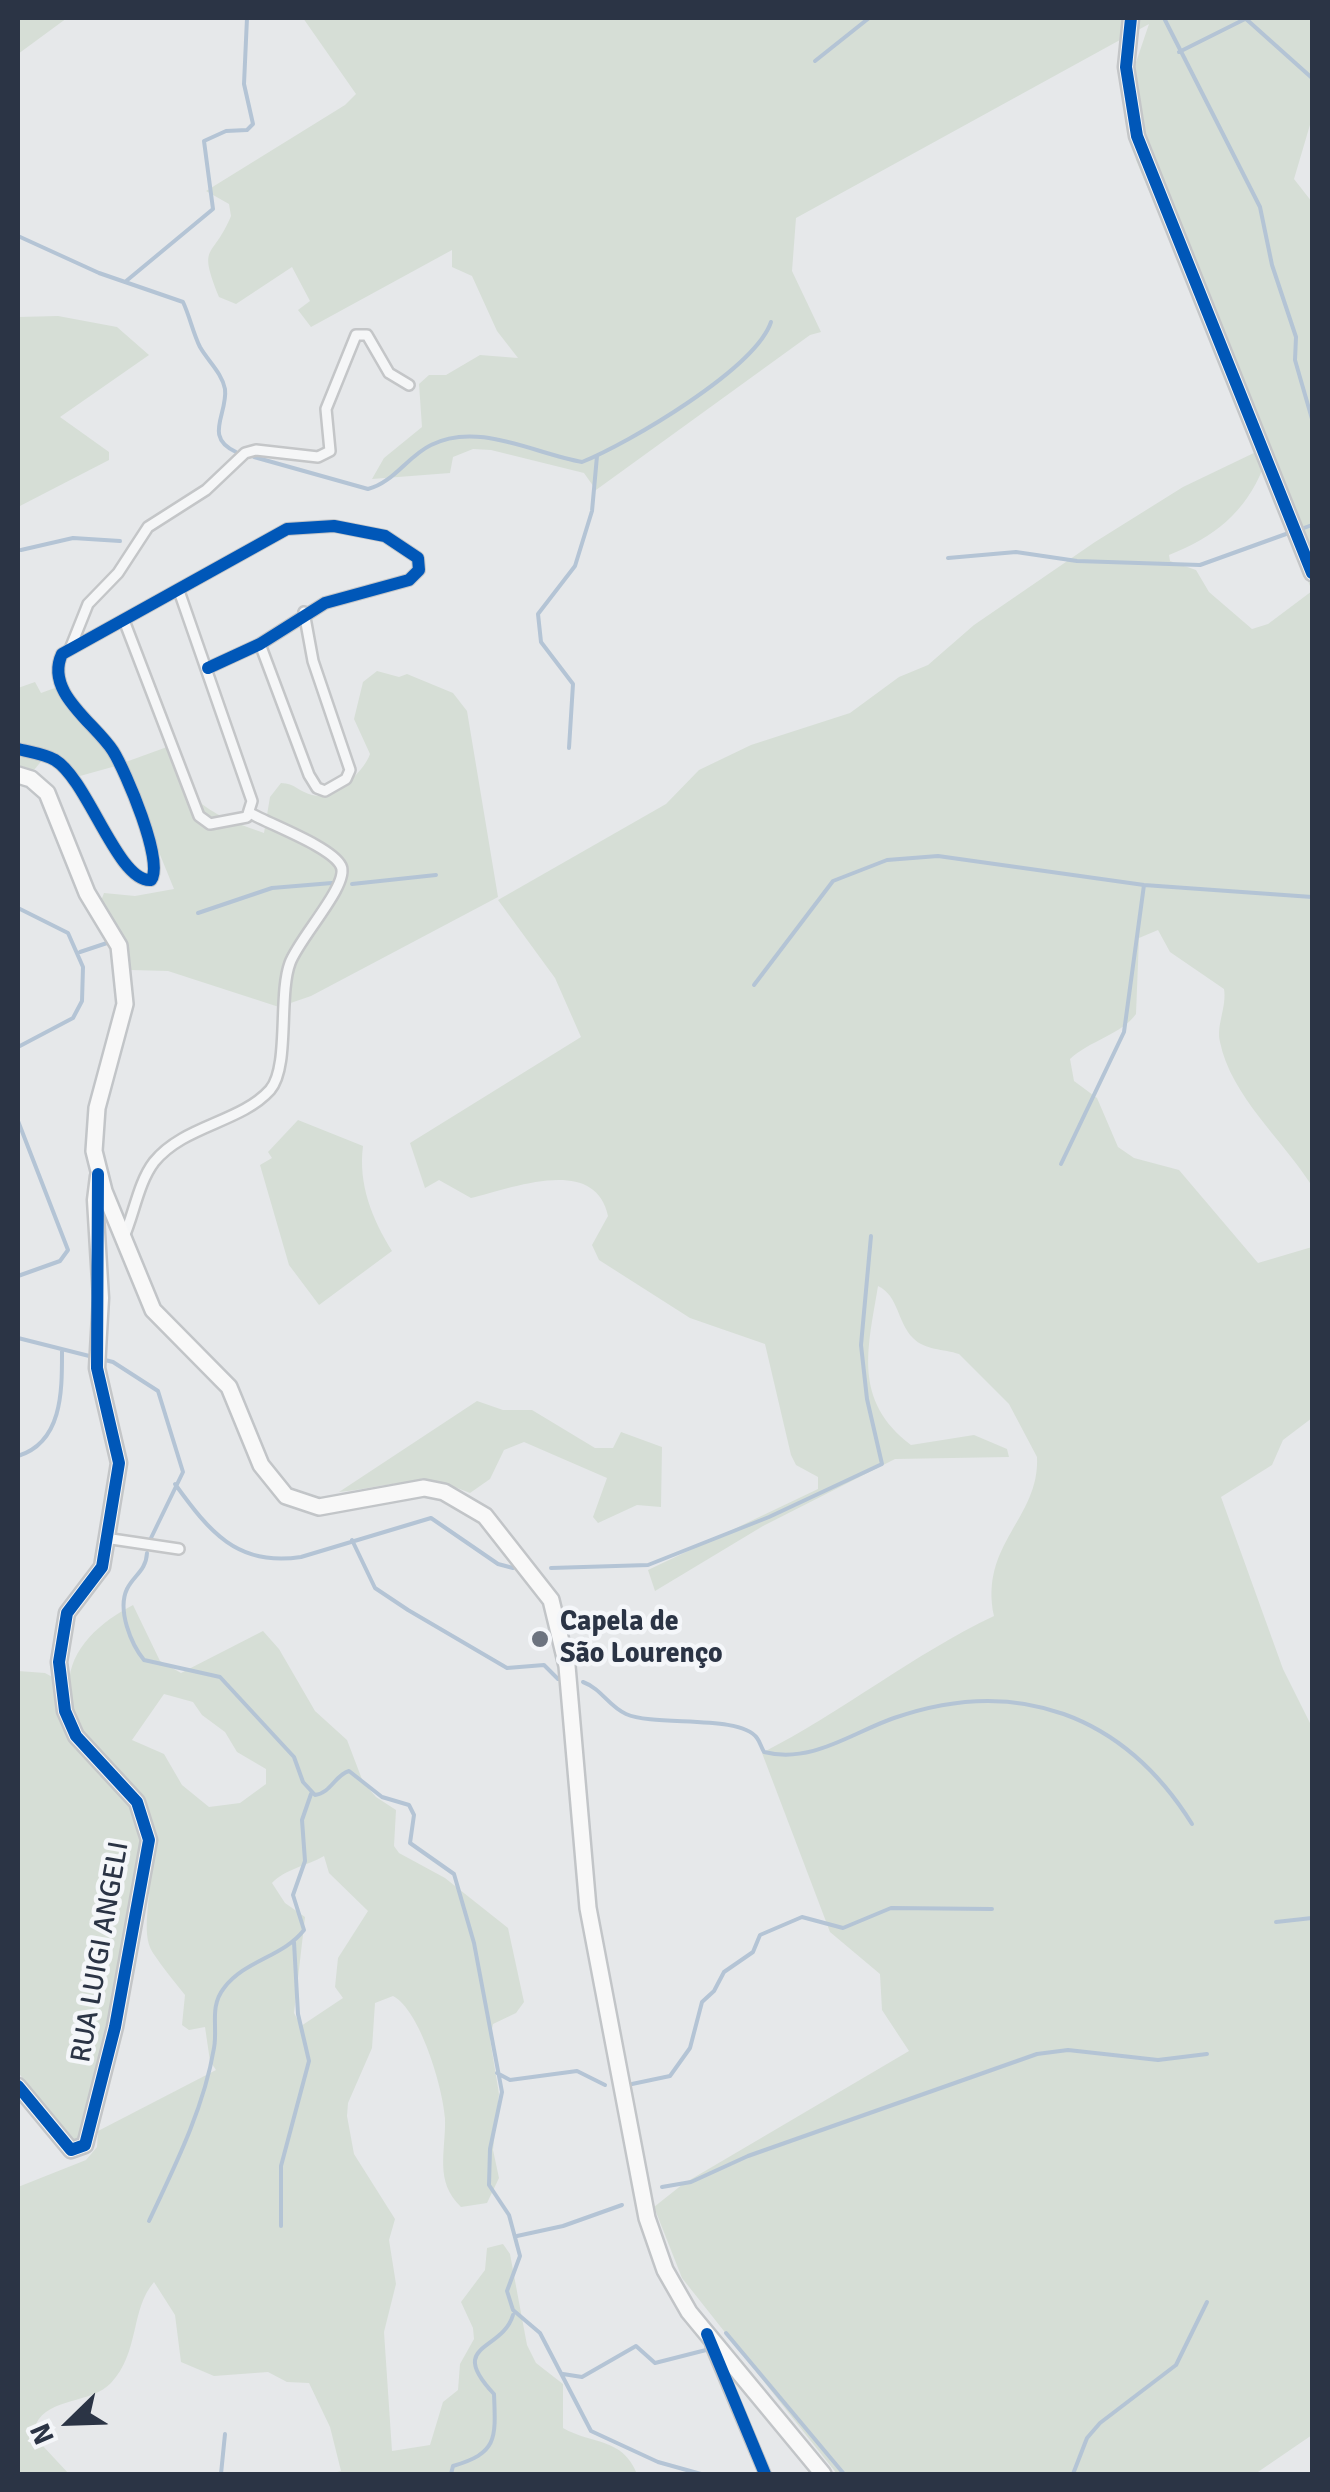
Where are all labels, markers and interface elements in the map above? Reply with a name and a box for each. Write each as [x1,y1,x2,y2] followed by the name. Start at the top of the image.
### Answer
[560,1606,723,1672] place label: Capela de São Lourenço
[529,1628,551,1650] marker: Capela de São Lourenço
[65,1839,137,2065] street label: RUA LUIGI ANGELI
[20,2372,120,2472] north arrow
[23,2418,62,2449] text: N

